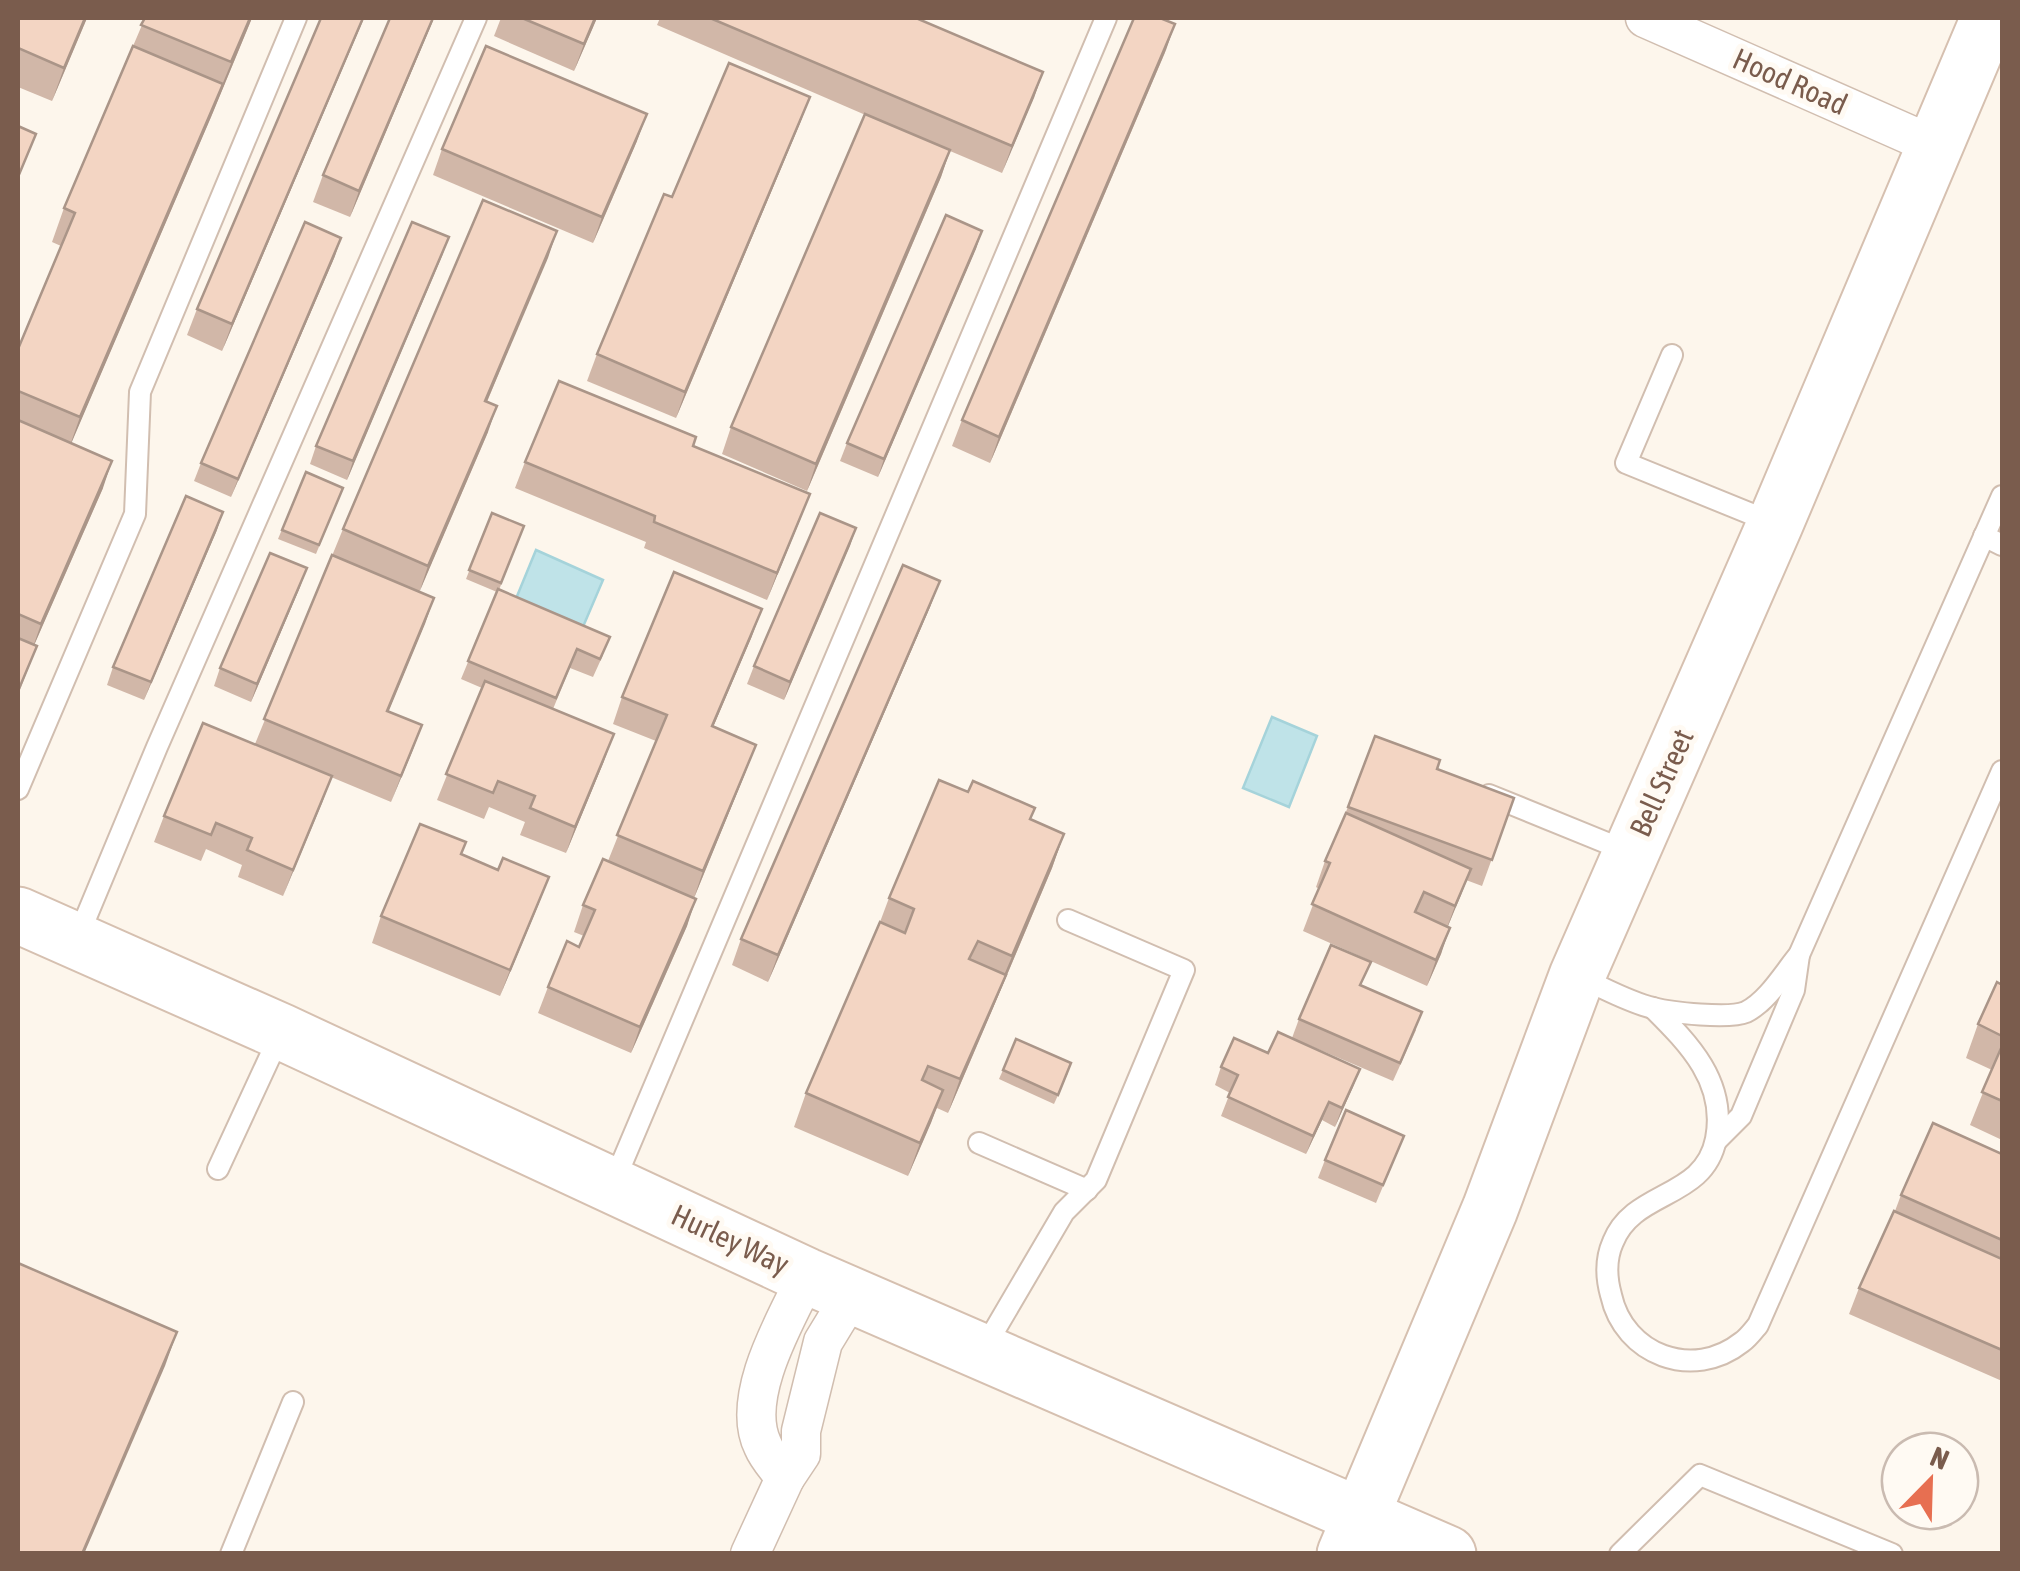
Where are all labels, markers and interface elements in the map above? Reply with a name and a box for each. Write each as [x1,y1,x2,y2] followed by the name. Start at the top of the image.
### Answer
[1728,41,1853,121] street label: Hood Road
[1622,724,1700,841] street label: Bell Street
[666,1197,794,1281] street label: Hurley Way
[1880,1431,1980,1531] north arrow
[1926,1440,1954,1476] text: N

